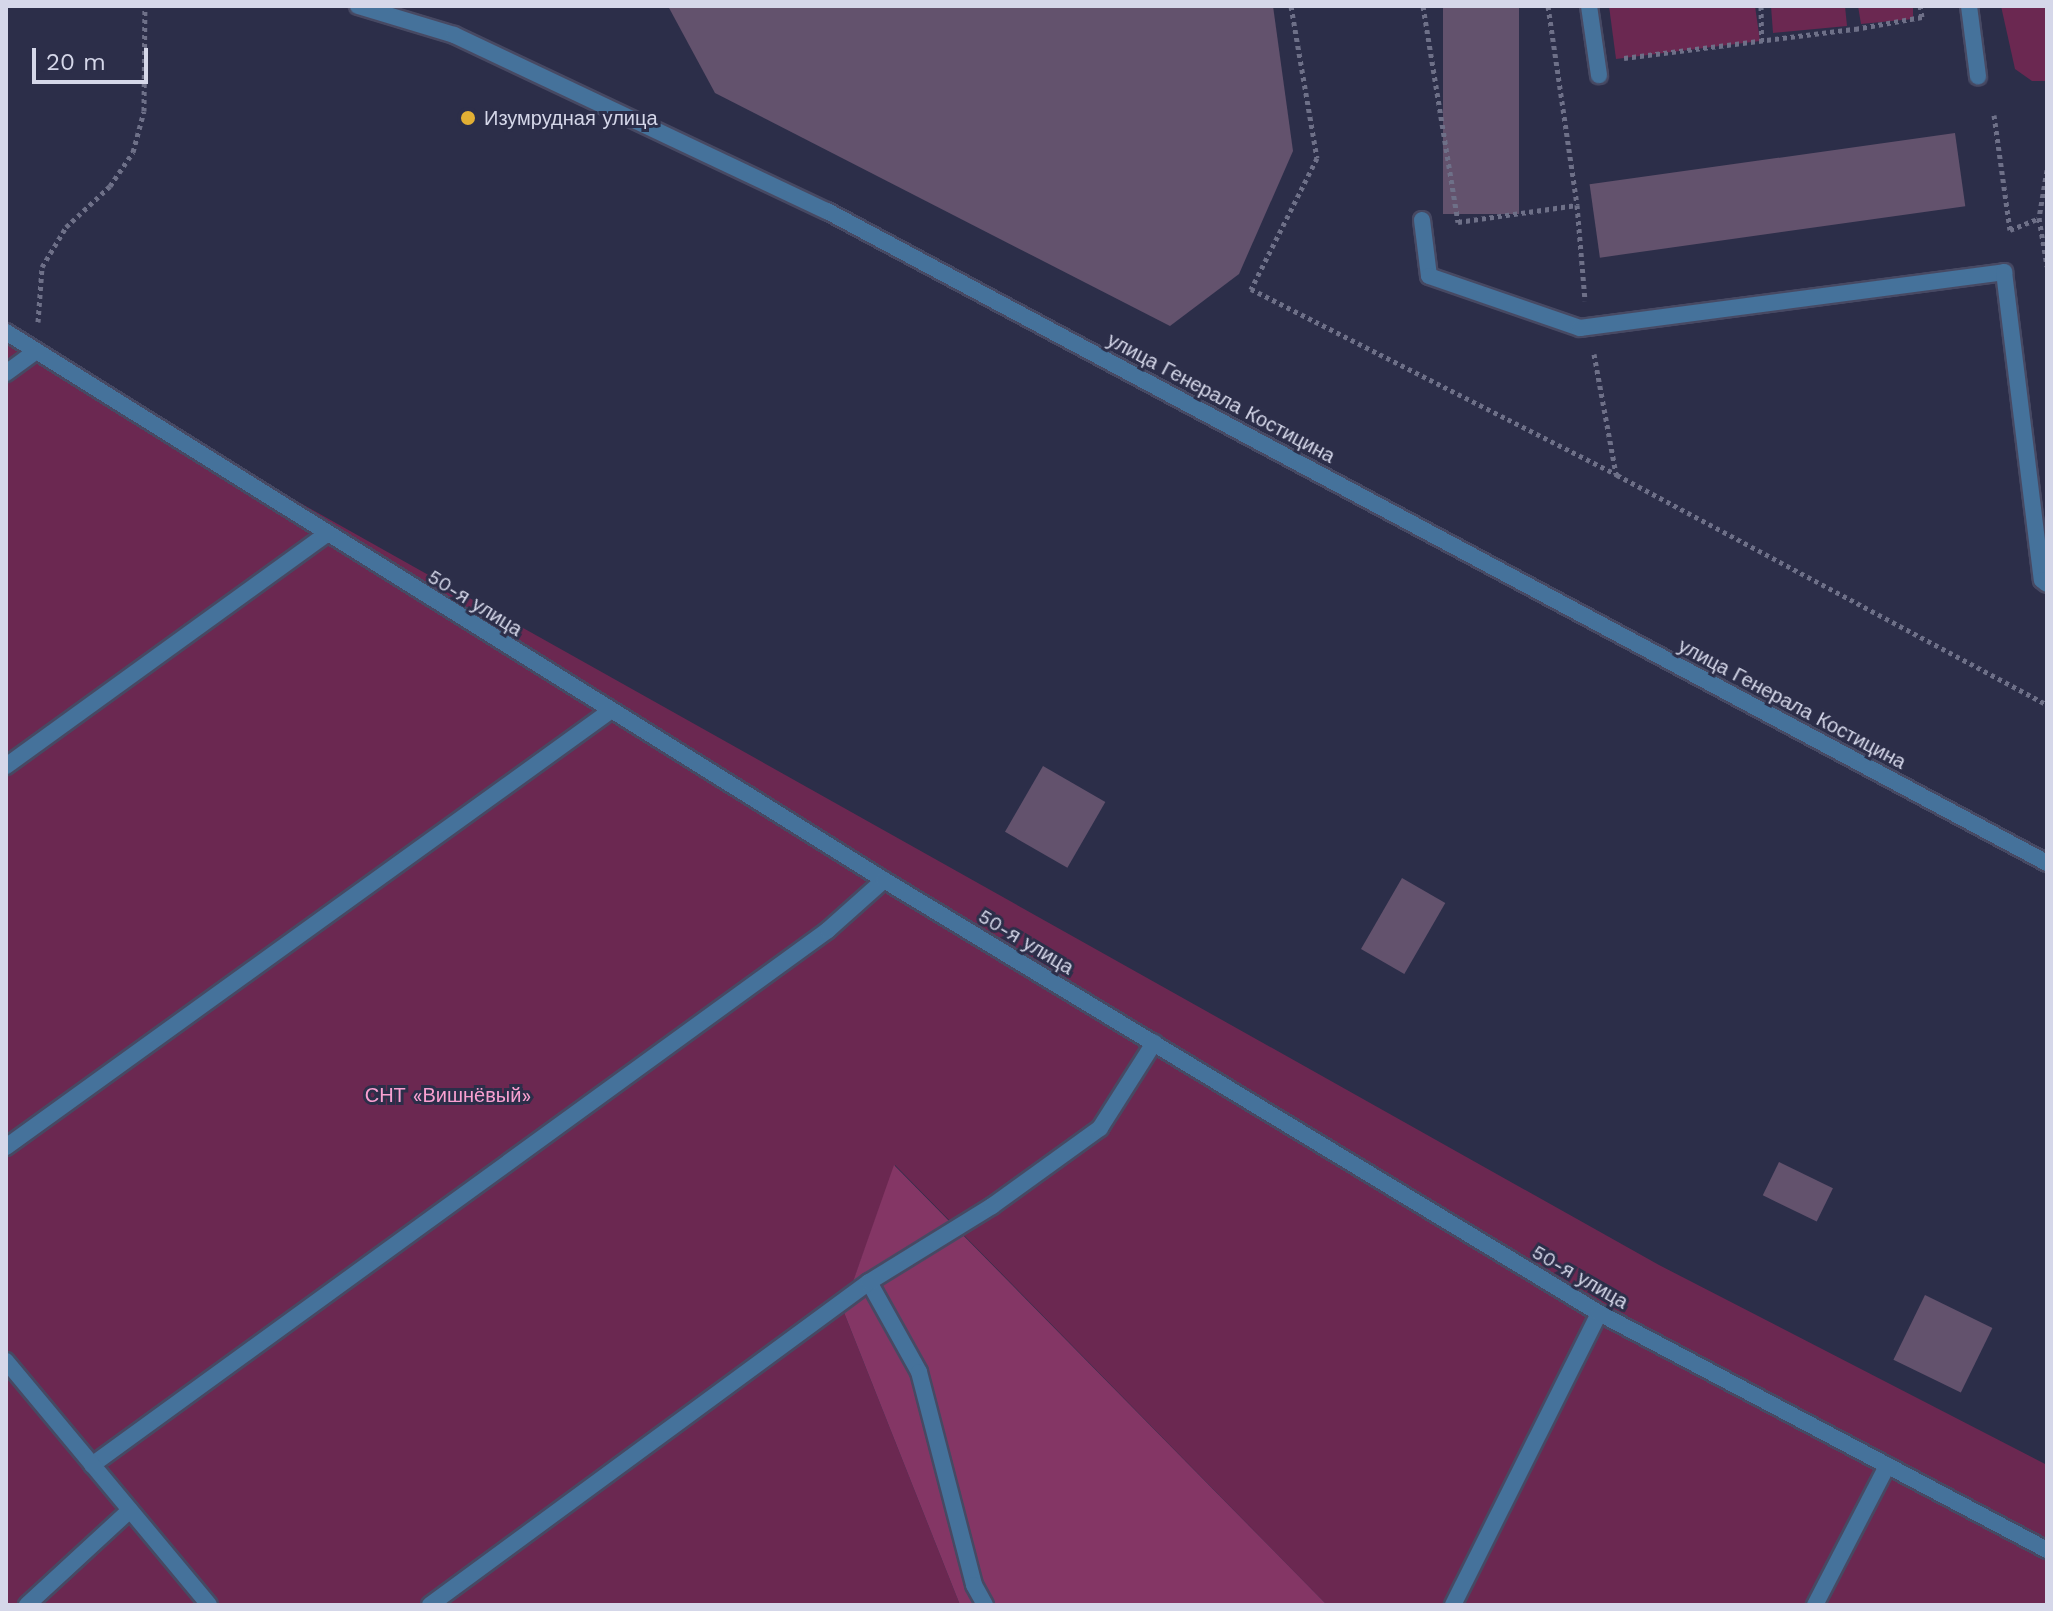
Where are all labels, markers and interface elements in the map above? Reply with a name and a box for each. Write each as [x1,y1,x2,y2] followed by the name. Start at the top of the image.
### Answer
[36,32,152,82] scale bar
[46,48,106,76] text: 20 m
[484,106,658,130] place label: Изумрудная улица
[459,109,477,127] marker: Изумрудная улица
[1103,328,1339,468] street label: улица Генерала Костицина
[423,564,527,642] street label: 50-я улица
[1674,634,1910,774] street label: улица Генерала Костицина
[974,904,1078,980] street label: 50-я улица
[365,1083,531,1107] park label: СНТ «Вишнёвый»
[1528,1240,1632,1314] street label: 50-я улица

